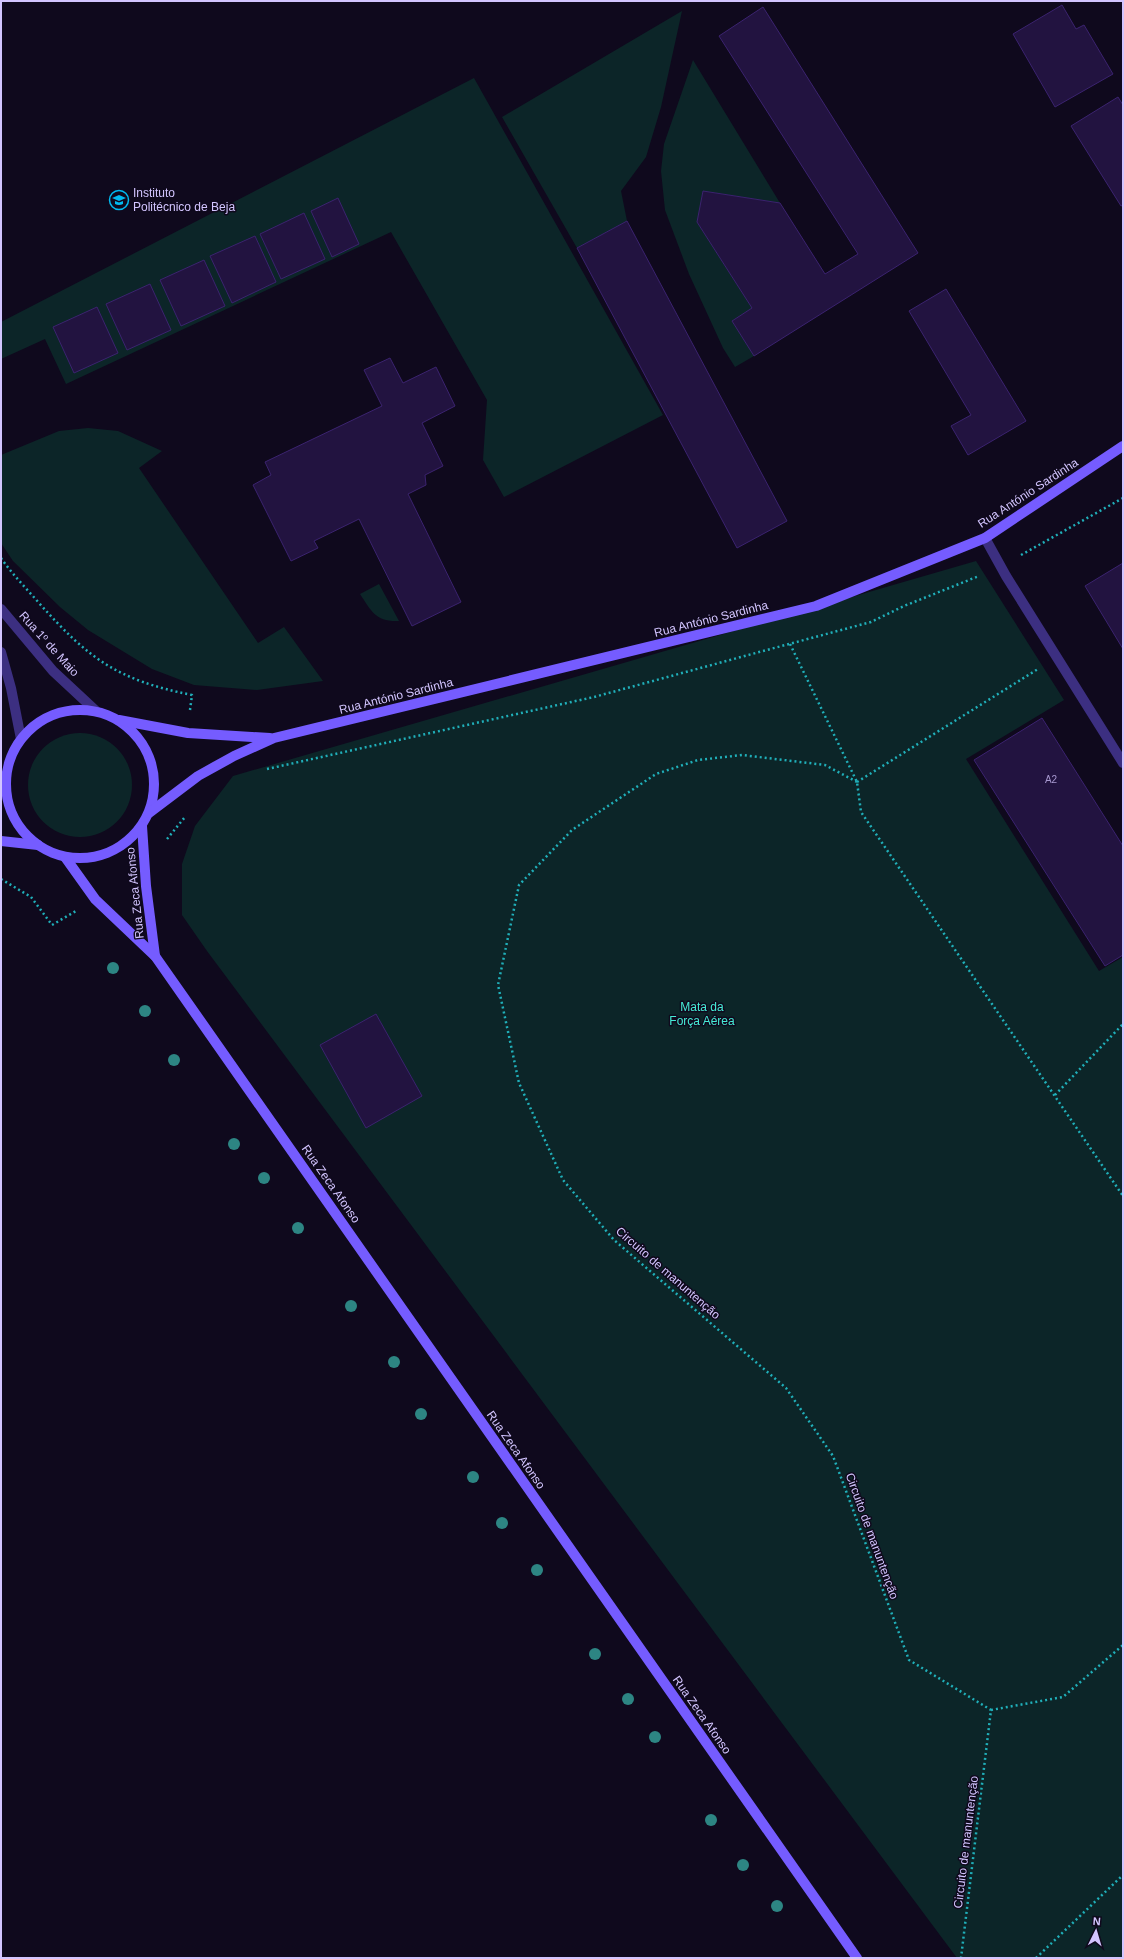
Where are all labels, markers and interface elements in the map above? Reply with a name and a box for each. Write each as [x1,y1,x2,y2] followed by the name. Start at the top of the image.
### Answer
[133,186,235,214] place label: Instituto Politécnico de Beja
[108,189,130,211] school or university icon: Instituto Politécnico de Beja
[975,455,1081,531] street label: Rua António Sardinha
[653,598,770,640] street label: Rua António Sardinha
[16,609,82,680] street label: Rua 1º de Maio
[338,675,455,717] street label: Rua António Sardinha
[1045,774,1058,785] house number: A2
[123,846,147,940] street label: Rua Zeca Afonso
[669,1000,735,1028] park label: Mata da Força Aérea
[299,1142,363,1226] street label: Rua Zeca Afonso
[613,1224,723,1322] street label: Circuito de manuntenção
[484,1408,548,1492] street label: Rua Zeca Afonso
[843,1471,902,1601] street label: Circuito de manuntenção
[670,1673,734,1757] street label: Rua Zeca Afonso
[951,1775,981,1909] street label: Circuito de manuntenção
[1076,1911,1116,1951] north arrow
[1092,1915,1101,1927] text: N

